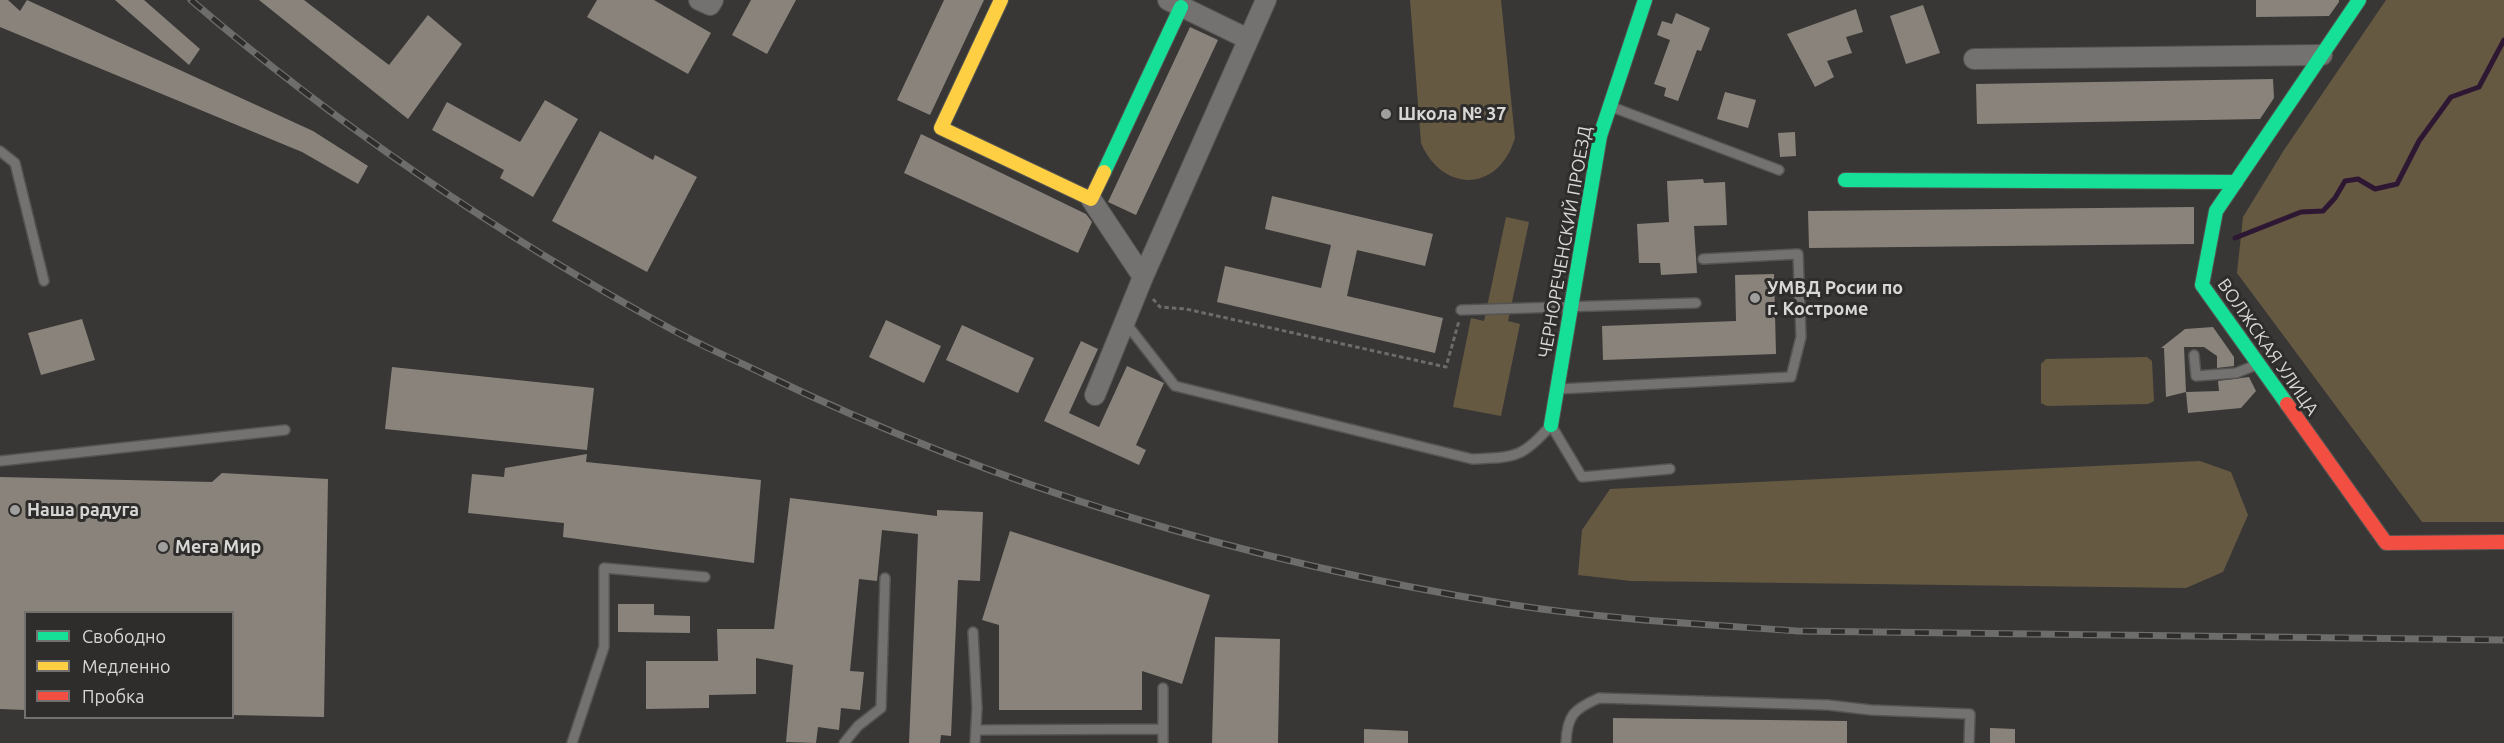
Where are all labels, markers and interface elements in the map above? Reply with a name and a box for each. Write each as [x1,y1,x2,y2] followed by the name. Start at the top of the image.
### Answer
[1398,103,1506,125] place label: Школа № 37
[1379,107,1393,121] marker: Школа № 37
[1534,125,1596,359] street label: ЧЕРНОРЕЧЕНСКИЙ ПРОЕЗД
[2213,274,2323,420] street label: ВОЛЖСКАЯ УЛИЦА
[1767,277,1903,320] place label: УМВД Росии по г. Костроме
[1748,291,1762,305] marker: УМВД Росии по г. Костроме
[27,499,139,521] place label: Наша радуга
[8,503,22,517] marker: Наша радуга
[175,536,261,558] place label: Мега Мир
[156,540,170,554] marker: Мега Мир
[24,611,234,719] legend
[82,626,166,646] text: Свободно
[82,656,171,676] text: Медленно
[82,686,145,706] text: Пробка

